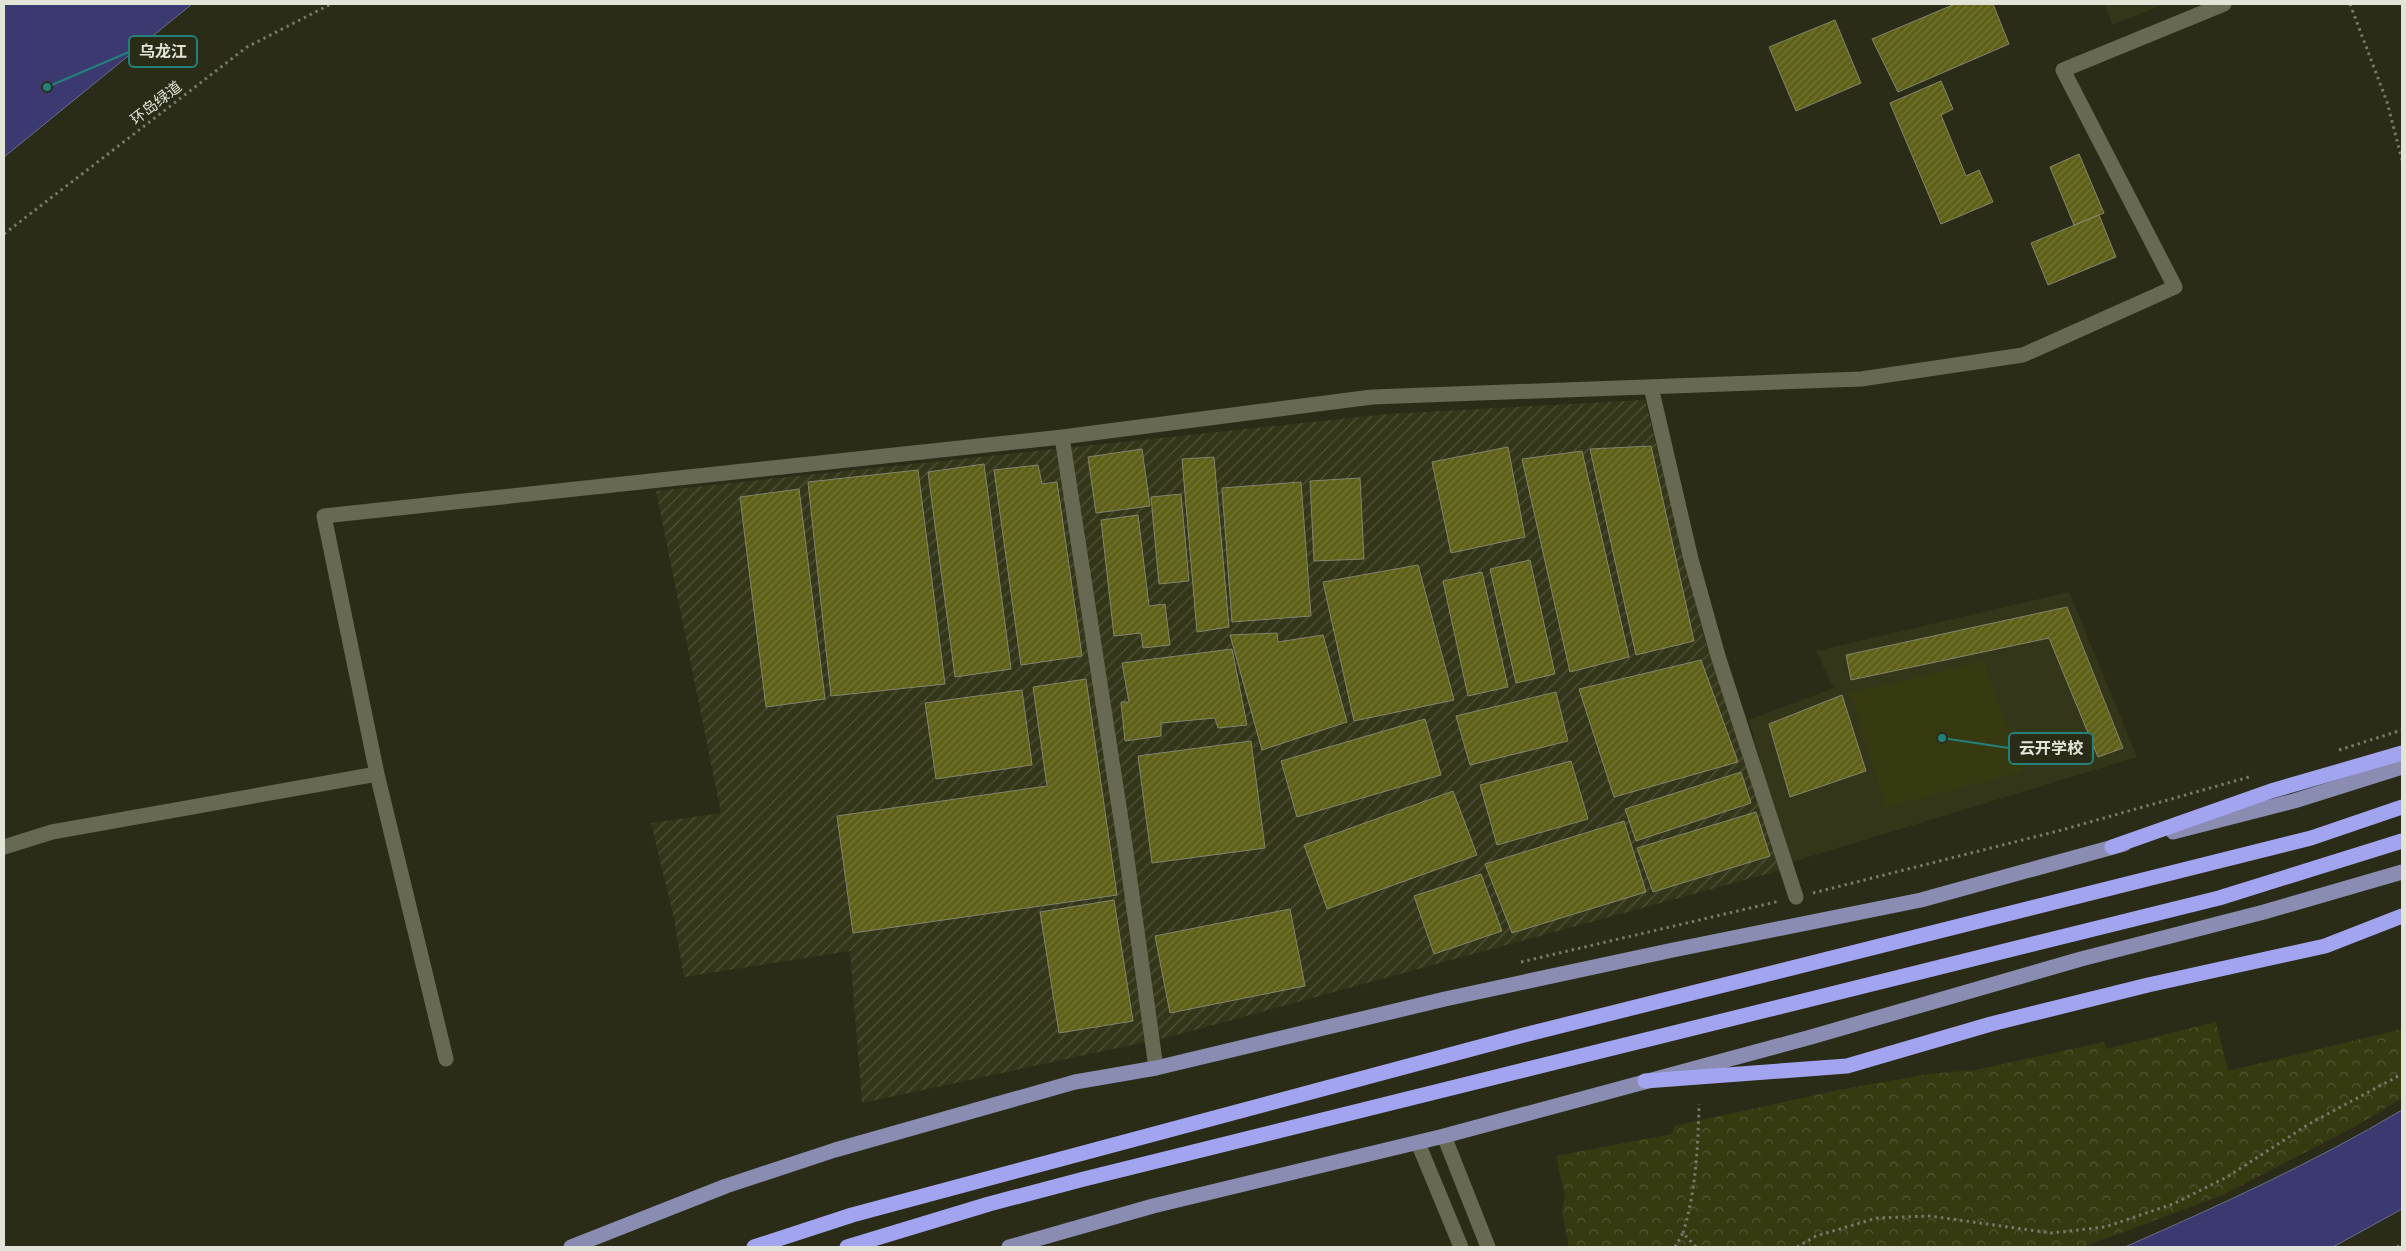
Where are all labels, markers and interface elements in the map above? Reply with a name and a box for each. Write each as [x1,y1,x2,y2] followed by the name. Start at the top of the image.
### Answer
[129,36,197,67] callout: 乌龙江
[139,42,187,61] text: 乌龙江
[127,77,185,129] street label: 环岛绿道
[2009,733,2093,764] callout: 云开学校
[2019,739,2084,758] text: 云开学校

